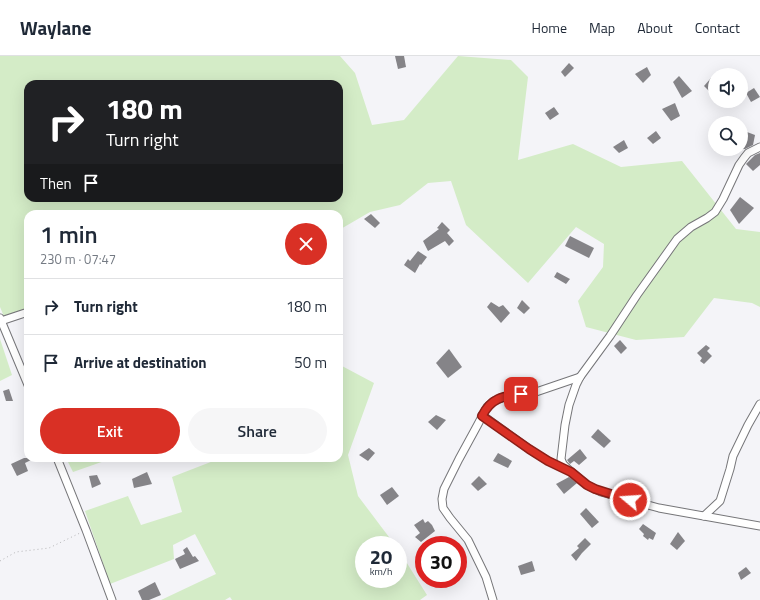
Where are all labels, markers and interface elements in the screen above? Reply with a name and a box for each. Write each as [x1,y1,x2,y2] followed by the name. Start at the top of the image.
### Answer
[20,13,92,42] text: Waylane
[532,17,567,38] text: Home
[589,17,615,38] text: Map
[637,17,673,38] text: About
[695,17,740,38] text: Contact
[708,68,748,156] map controls
[708,68,748,108] button: sound
[106,87,183,130] text: 180 m
[40,96,92,148] icon: right
[708,116,748,156] button: search
[106,126,179,153] text: Turn right
[40,172,72,195] text: Then
[80,172,102,194] icon: arrive
[40,216,98,252] text: 1 min
[285,223,327,265] button: close
[40,249,116,269] text: 230 m · 07:47
[74,295,138,318] text: Turn right
[286,295,327,318] text: 180 m
[40,296,62,318] icon: right
[74,351,207,374] text: Arrive at destination
[294,351,327,374] text: 50 m
[40,352,62,374] icon: arrive
[504,377,538,411] pin
[510,383,532,405] icon: arrive
[40,408,180,454] button: Exit
[188,408,327,454] button: Share
[609,479,651,521] position arrow
[415,536,467,588] speed limit sign: 30
[370,541,392,572] text: 20
[370,564,392,579] text: km/h

